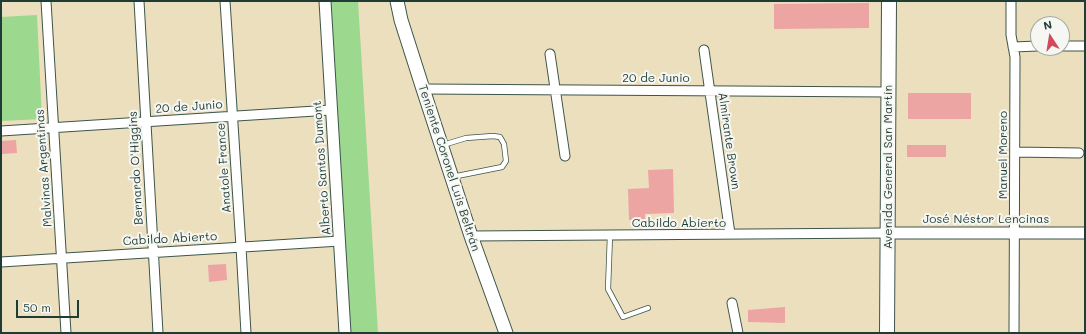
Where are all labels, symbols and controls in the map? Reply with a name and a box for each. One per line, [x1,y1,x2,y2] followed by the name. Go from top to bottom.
[1030,16,1070,56] north arrow
[1042,17,1053,33] text: N
[622,71,690,85] street label: 20 de Junio
[415,83,483,253] street label: Teniente Coronel Luis Beltrán
[881,85,895,249] street label: Avenida General San Martín
[715,92,743,190] street label: Almirante Brown
[155,97,223,117] street label: 20 de Junio
[310,100,334,236] street label: Alberto Santos Dumont
[33,109,55,227] street label: Malvinas Argentinas
[126,111,146,225] street label: Bernardo O'Higgins
[996,111,1010,199] street label: Manuel Moreno
[214,122,234,214] street label: Anatole France
[923,212,1049,226] street label: José Néstor Lencinas
[632,216,726,230] street label: Cabildo Abierto
[122,229,218,249] street label: Cabildo Abierto
[18,292,81,318] scale bar
[23,299,51,315] text: 50 m

